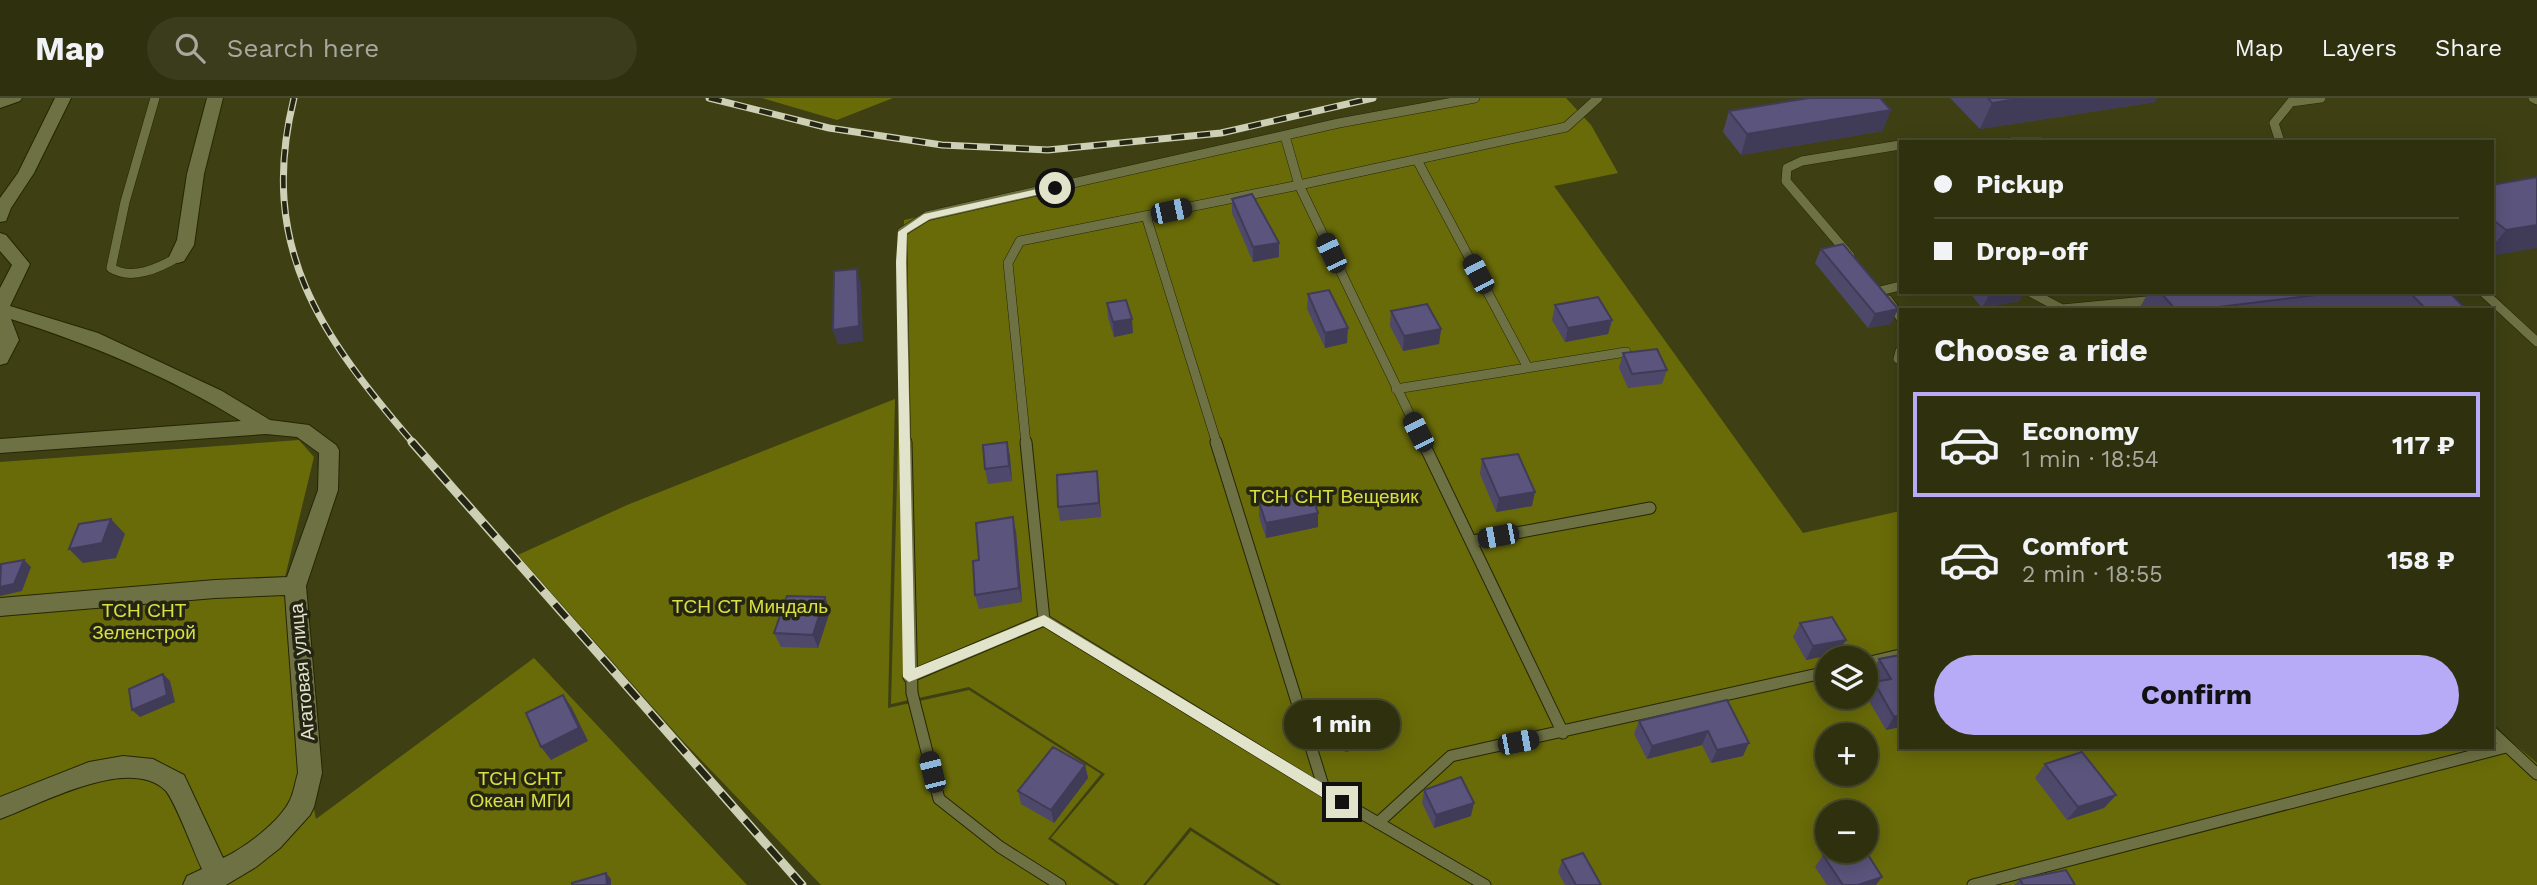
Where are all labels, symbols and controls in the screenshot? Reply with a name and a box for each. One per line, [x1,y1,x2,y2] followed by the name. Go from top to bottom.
[147,17,637,80] search box
[35,29,105,68] text: Map
[171,29,209,67] icon: search
[227,33,379,63] text: Search here
[2235,34,2283,62] text: Map
[2321,34,2397,62] text: Layers
[2435,34,2502,62] text: Share
[1976,169,2064,199] text: Pickup
[1039,172,1071,204] route start
[1149,196,1194,226] car
[1313,230,1350,276] car
[1976,236,2088,266] text: Drop-off
[1459,251,1498,297] car
[1934,331,2148,369] text: Choose a ride
[1400,409,1437,455] car
[1938,413,2001,476] icon: car
[2022,416,2139,446] text: Economy
[2392,430,2455,460] text: 117 ₽
[2022,446,2159,473] text: 1 min · 18:54
[1249,485,1419,508] park label: ТСН СНТ Вещевик
[1476,522,1521,550] car
[1938,528,2001,591] icon: car
[2022,531,2128,561] text: Comfort
[2387,545,2455,575] text: 158 ₽
[2022,561,2163,588] text: 2 min · 18:55
[672,595,828,618] park label: ТСН СТ Миндаль
[92,599,196,644] park label: ТСН СНТ Зеленстрой
[284,602,319,742] street label: Агатовая улица
[1815,646,1878,863] map controls
[1815,646,1878,709] button: layers
[1934,655,2459,735] button: Confirm
[1284,700,1400,750] callout: 1 min
[1312,711,1372,738] text: 1 min
[1815,723,1878,786] button: +
[1496,728,1541,756] car
[917,749,948,795] car
[469,767,571,812] park label: ТСН СНТ Океан МГИ
[1326,786,1358,818] route end
[1815,800,1878,863] button: −

